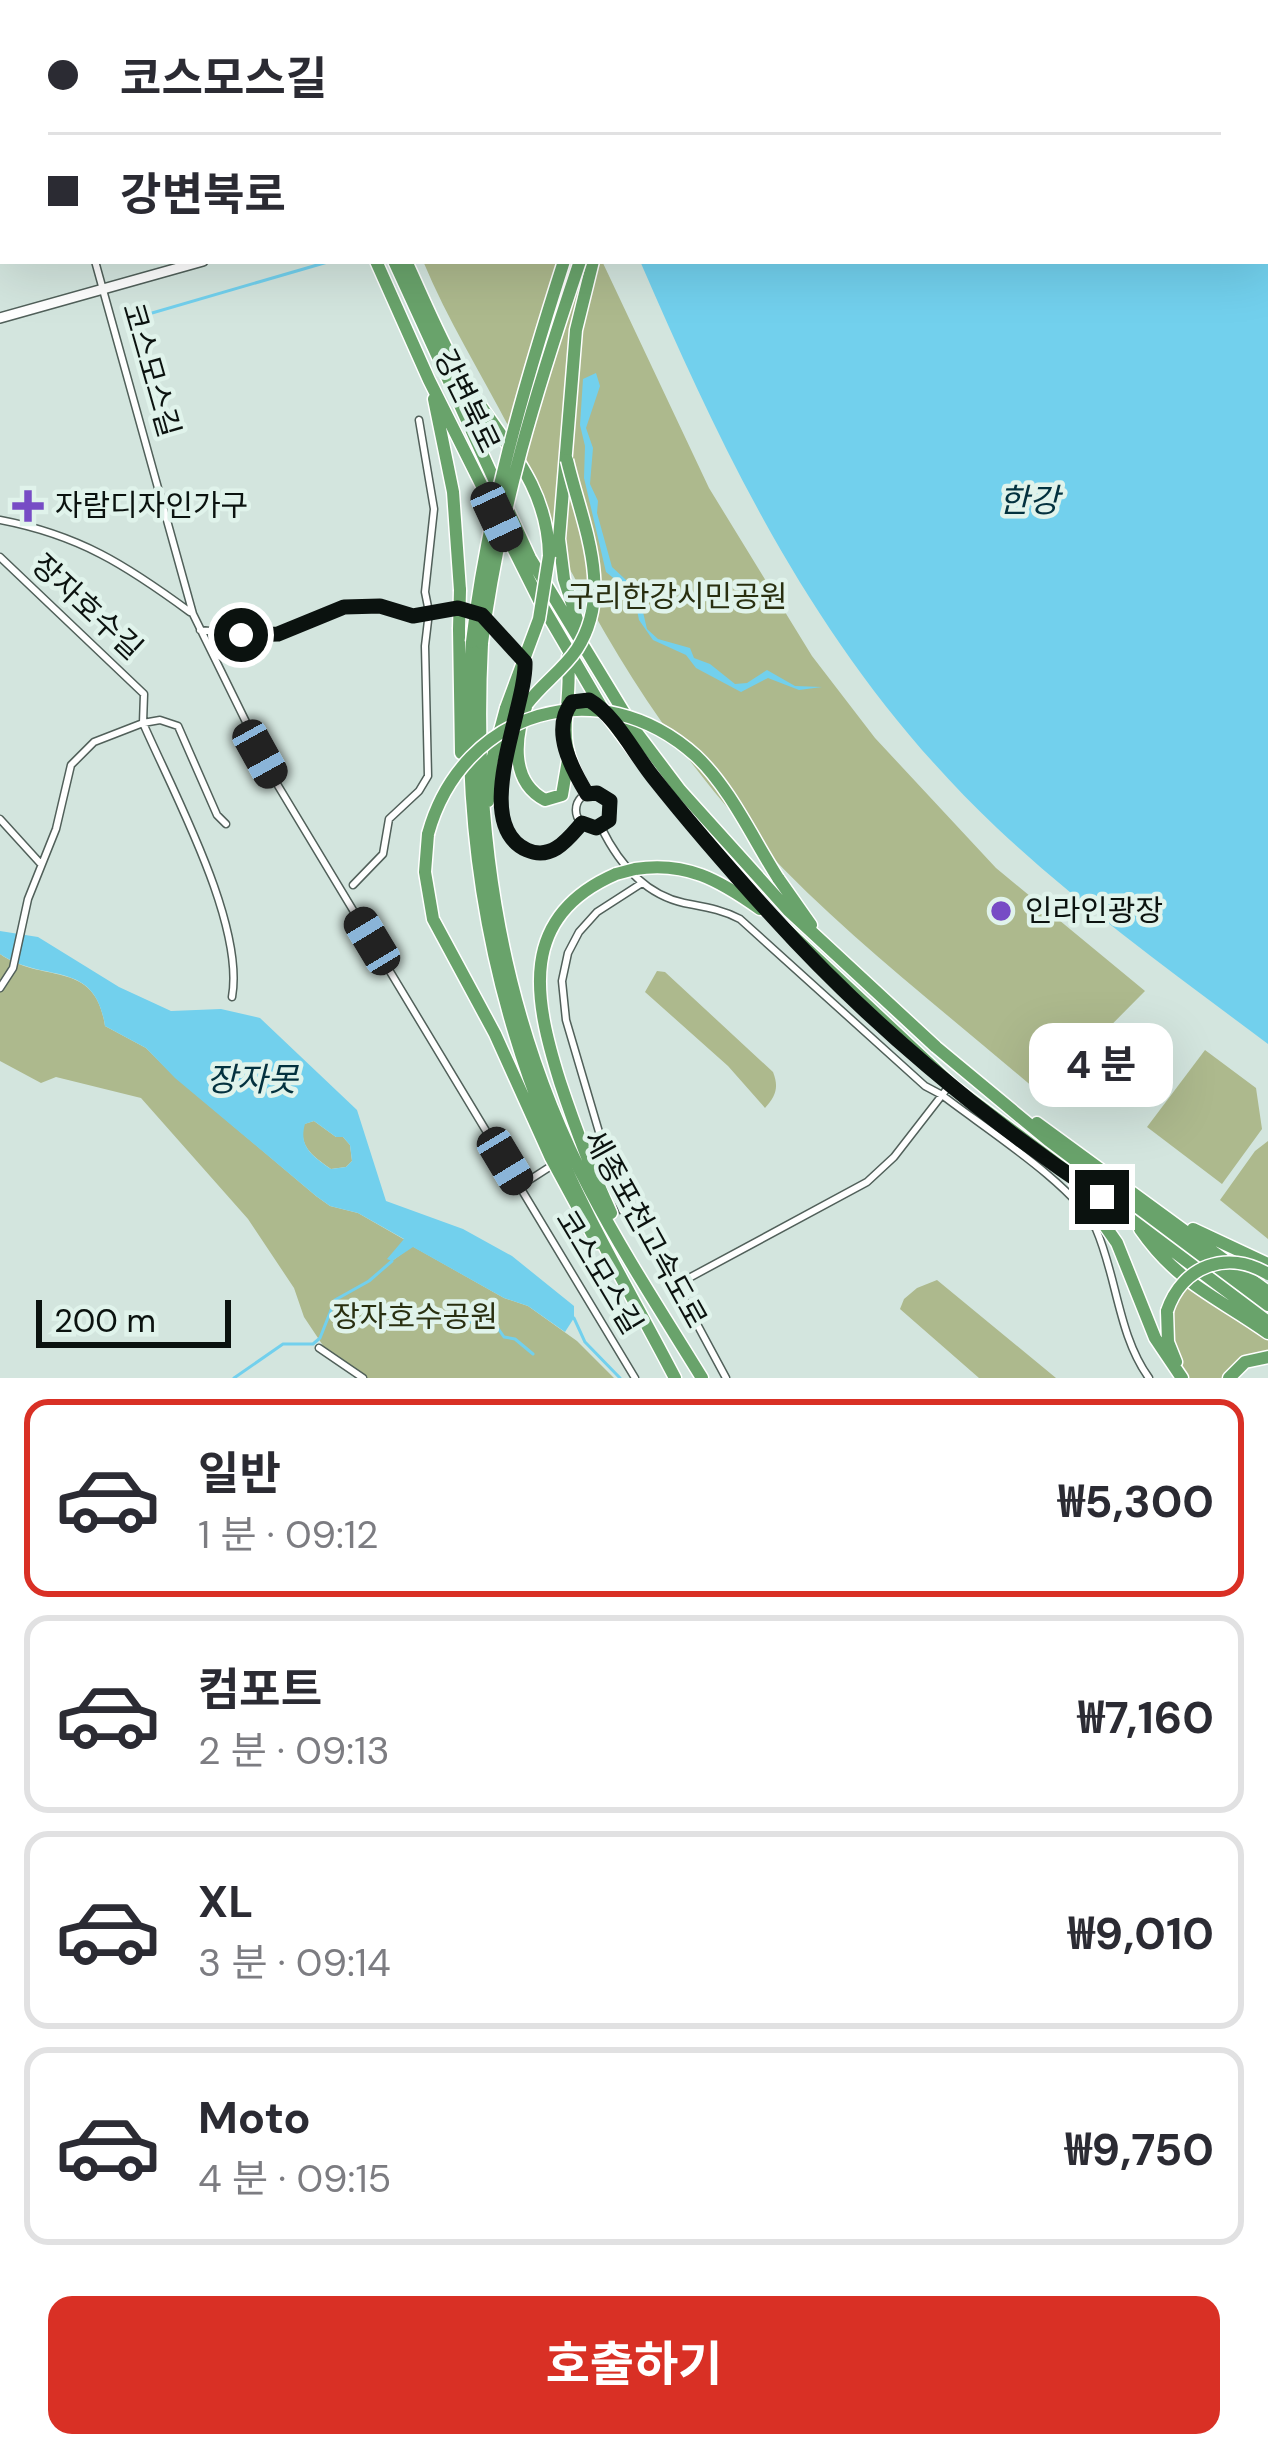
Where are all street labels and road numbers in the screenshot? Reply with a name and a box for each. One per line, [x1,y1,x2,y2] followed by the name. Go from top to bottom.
[114,298,189,442] street label: 코스모스길
[426,343,509,459] street label: 강변북로
[24,545,151,668] street label: 장자호수길
[575,1123,716,1335] street label: 세종포천고속도로
[547,1203,652,1341] street label: 코스모스길

